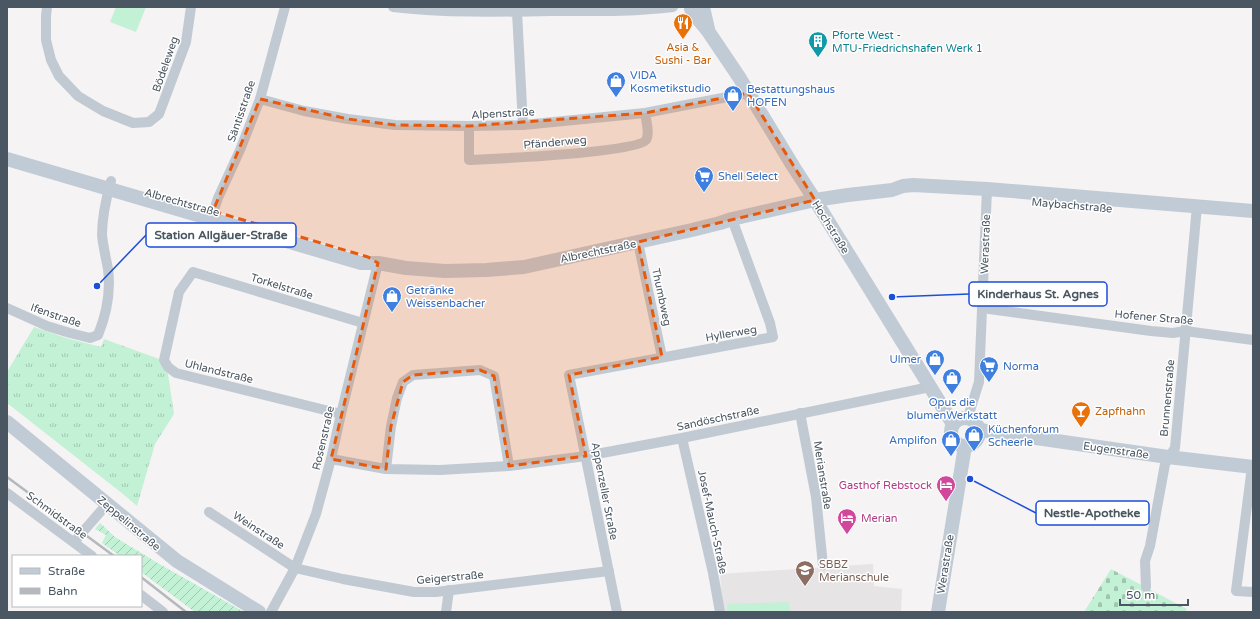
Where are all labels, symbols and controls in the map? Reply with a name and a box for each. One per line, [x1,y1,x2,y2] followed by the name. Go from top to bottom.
[672,12,694,40] restaurant icon: Asia & Sushi - Bar
[832,29,983,55] place label: Pforte West - MTU-Friedrichshafen Werk 1
[807,30,829,58] building icon: Pforte West - MTU-Friedrichshafen Werk 1
[150,35,181,94] street label: Bödeleweg
[655,41,712,67] place label: Asia & Sushi - Bar
[630,69,711,95] place label: VIDA Kosmetikstudio
[605,70,627,98] shop icon: VIDA Kosmetikstudio
[225,79,258,144] street label: Säntisstraße
[747,83,835,109] place label: Bestattungshaus HOFEN
[722,84,744,112] shop icon: Bestattungshaus HOFEN
[471,105,535,122] street label: Alpenstraße
[523,133,587,152] street label: Pfänderweg
[693,165,715,193] supermarket icon: Shell Select
[718,170,778,183] place label: Shell Select
[143,186,221,219] street label: Albrechtstraße
[1031,195,1113,216] street label: Maybachstraße
[809,198,852,256] street label: Hochstraße
[978,214,993,274] street label: Werastraße
[146,223,296,247] callout: Station Allgäuer-Straße
[154,228,288,243] text: Station Allgäuer-Straße
[559,237,637,266] street label: Albrechtstraße
[649,267,674,327] street label: Thumbweg
[249,271,315,302] street label: Torkelstraße
[969,282,1107,306] callout: Kinderhaus St. Agnes
[406,284,486,310] place label: Getränke Weissenbacher
[381,285,403,313] shop icon: Getränke Weissenbacher
[977,287,1099,302] text: Kinderhaus St. Agnes
[29,301,83,330] street label: Ifenstraße
[1114,308,1194,327] street label: Hofener Straße
[704,323,758,344] street label: Hyllerweg
[924,348,946,376] shop icon: Ulmer
[890,353,922,366] place label: Ulmer
[978,355,1000,383] supermarket icon: Norma
[183,357,255,386] street label: Uhlandstraße
[1158,359,1177,437] street label: Brunnenstraße
[1003,360,1039,373] place label: Norma
[941,367,963,395] shop icon: Opus die blumenWerkstatt
[907,396,997,422] place label: Opus die blumenWerkstatt
[1070,400,1092,428] bar icon: Zapfhahn
[676,403,760,434] street label: Sandöschstraße
[310,405,337,471] street label: Rosenstraße
[1095,405,1146,418] place label: Zapfhahn
[988,423,1059,449] place label: Küchenforum Scheerle
[963,424,985,452] shop icon: Küchenforum Scheerle
[940,429,962,457] shop icon: Amplifon
[889,434,937,447] place label: Amplifon
[1082,439,1150,462] street label: Eugenstraße
[811,440,834,510] street label: Merianstraße
[589,441,620,541] street label: Appenzeller Straße
[695,469,730,575] street label: Josef-Mauch-Straße
[935,474,957,502] hotel icon: Gasthof Rebstock
[839,479,932,492] place label: Gasthof Rebstock
[24,489,90,542] street label: Schmidstraße
[95,493,163,554] street label: Zeppelinstraße
[1036,501,1149,525] callout: Nestle-Apotheke
[1044,506,1141,521] text: Nestle-Apotheke
[836,507,858,535] hotel icon: Merian
[230,509,287,552] street label: Weinstraße
[861,512,898,525] place label: Merian
[934,533,957,595] street label: Werastraße
[12,555,142,607] legend
[819,558,889,584] place label: SBBZ Merianschule
[794,559,816,587] school or university icon: SBBZ Merianschule
[48,564,85,578] text: Straße
[416,568,484,587] street label: Geigerstraße
[1120,581,1188,607] scale bar
[48,584,78,598] text: Bahn
[1126,588,1155,602] text: 50 m

